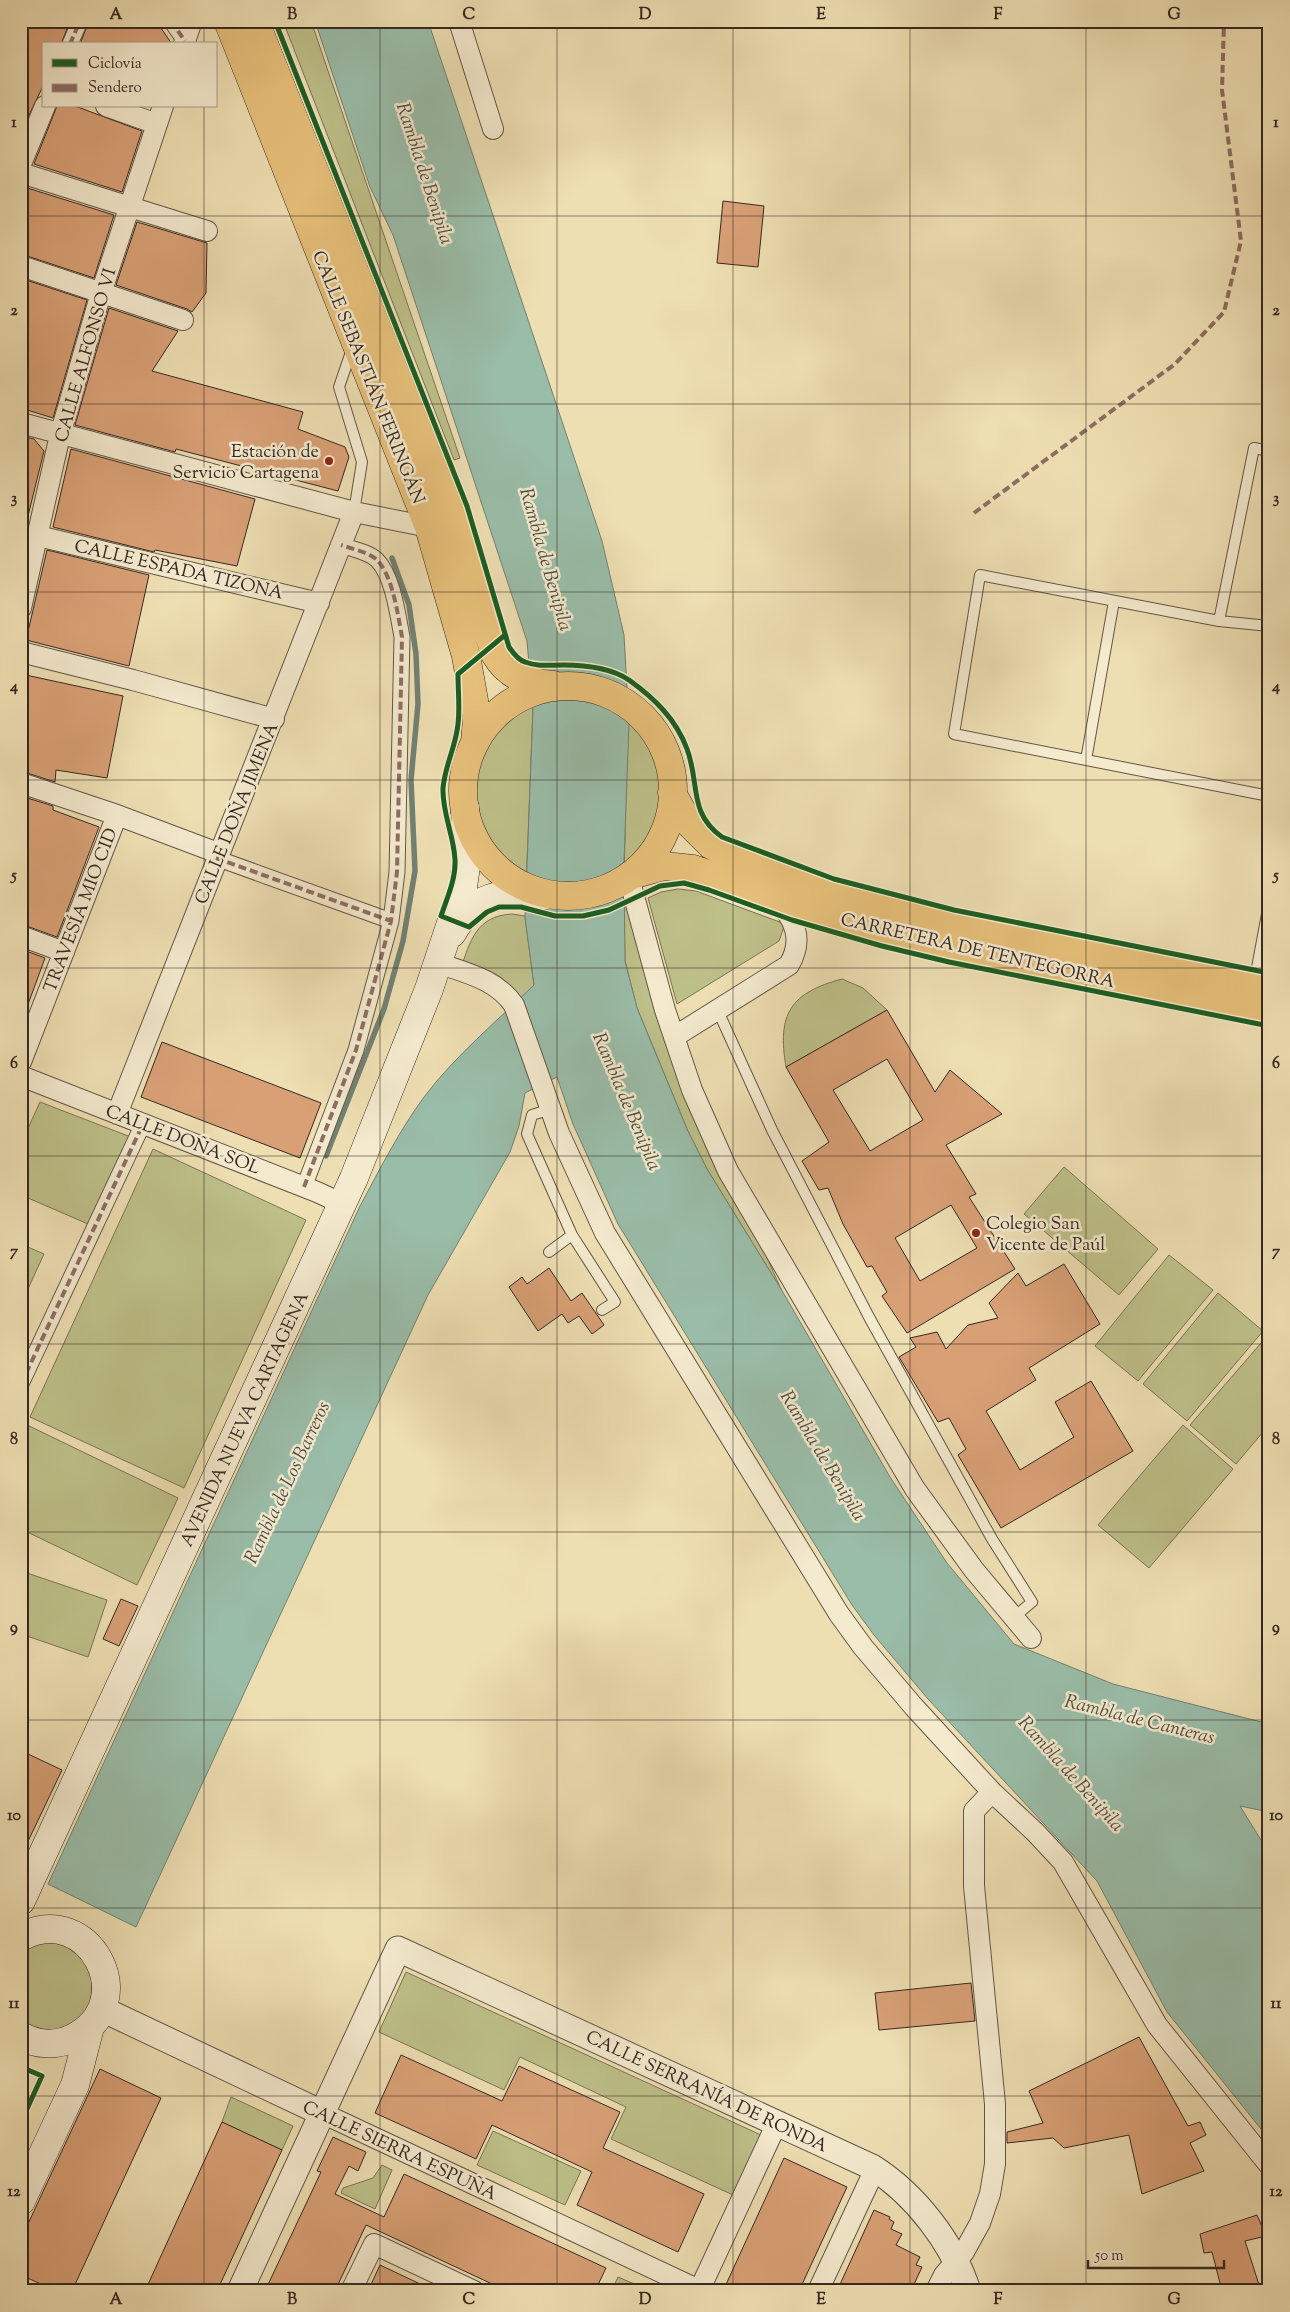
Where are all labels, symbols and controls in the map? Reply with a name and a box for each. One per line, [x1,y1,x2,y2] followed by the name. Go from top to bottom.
[110,4,123,27] text: A
[287,4,297,27] text: B
[463,4,476,27] text: C
[639,4,652,27] text: D
[816,4,826,27] text: E
[994,4,1003,27] text: F
[1167,4,1181,27] text: G
[42,42,218,108] legend
[88,54,142,75] text: Ciclovía
[88,78,142,99] text: Sendero
[388,99,459,248] water label: Rambla de Benipila
[11,112,17,135] text: 1
[1273,112,1279,135] text: 1
[304,247,430,508] street label: CALLE SEBASTIÁN FERINGÁN
[50,265,124,446] street label: CALLE ALFONSO VI
[10,300,18,323] text: 2
[1272,300,1280,323] text: 2
[173,440,319,487] place label: Estación de Servicio Cartagena
[323,455,335,467] marker: Estación de Servicio Cartagena
[511,485,578,634] water label: Rambla de Benipila
[11,488,18,511] text: 3
[1273,488,1280,511] text: 3
[71,534,286,608] street label: CALLE ESPADA TIZONA
[9,676,18,699] text: 4
[1271,676,1280,699] text: 4
[189,719,286,909] street label: CALLE DOÑA JIMENA
[38,825,125,997] street label: TRAVESÍA MIO CID
[9,865,17,888] text: 5
[1271,865,1279,888] text: 5
[838,908,1118,996] street label: CARRETERA DE TENTEGORRA
[584,1029,667,1175] water label: Rambla de Benipila
[10,1053,18,1076] text: 6
[1272,1053,1280,1076] text: 6
[101,1099,263,1182] street label: CALLE DOÑA SOL
[986,1212,1105,1259] place label: Colegio San Vicente de Paúl
[970,1227,982,1239] marker: Colegio San Vicente de Paúl
[10,1241,19,1264] text: 7
[1272,1241,1281,1264] text: 7
[175,1288,317,1552] street label: AVENIDA NUEVA CARTAGENA
[772,1386,872,1527] water label: Rambla de Benipila
[239,1397,338,1569] water label: Rambla de Los Barreros
[10,1429,18,1452] text: 8
[1272,1429,1280,1452] text: 8
[10,1617,18,1640] text: 9
[1272,1617,1280,1640] text: 9
[1062,1689,1217,1752] water label: Rambla de Canteras
[1011,1711,1130,1839] water label: Rambla de Benipila
[7,1805,21,1828] text: 10
[1269,1805,1283,1828] text: 10
[9,1993,20,2016] text: 11
[1271,1993,1282,2016] text: 11
[581,2025,832,2161] street label: CALLE SERRANÍA DE RONDA
[298,2095,501,2208] street label: CALLE SIERRA ESPUÑA
[8,2181,21,2204] text: 12
[1270,2181,1283,2204] text: 12
[1088,2237,1224,2269] scale bar
[1094,2246,1124,2267] text: 50 m
[110,2289,123,2312] text: A
[287,2289,297,2312] text: B
[463,2289,476,2312] text: C
[639,2289,652,2312] text: D
[816,2289,826,2312] text: E
[994,2289,1003,2312] text: F
[1167,2289,1181,2312] text: G

